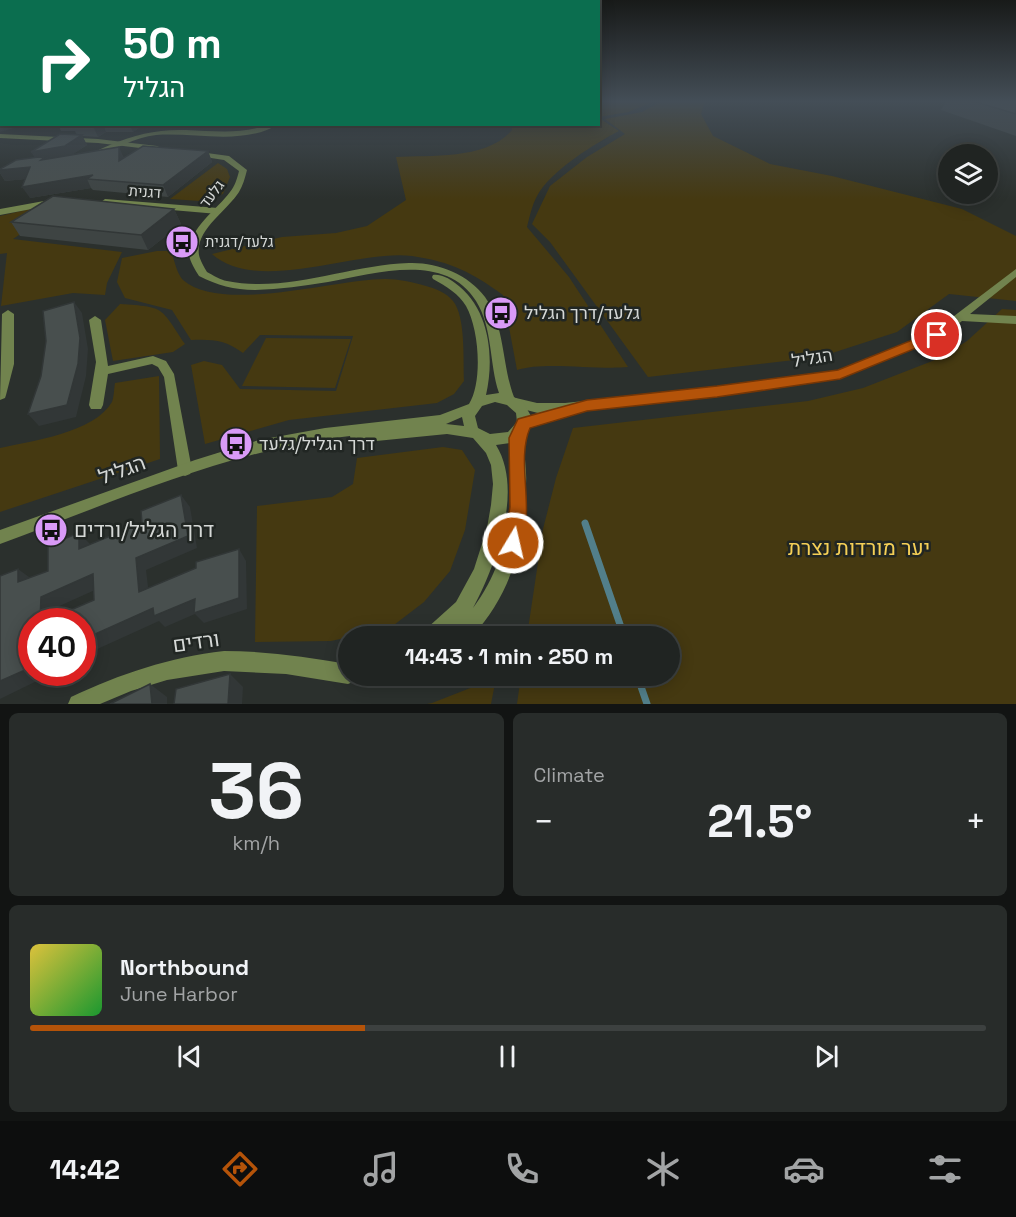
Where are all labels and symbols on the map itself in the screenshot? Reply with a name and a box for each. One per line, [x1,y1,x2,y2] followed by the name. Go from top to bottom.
[195,176,228,211] street label: גלעד
[128,181,162,202] street label: דגנית
[164,224,200,260] bus stop icon: גלעד/דגנית
[205,232,274,251] place label: גלעד/דגנית
[483,295,519,331] bus stop icon: גלעד/דרך הגליל
[524,301,640,324] place label: גלעד/דרך הגליל
[911,309,962,360] pin
[790,343,834,372] street label: הגליל
[218,426,254,462] bus stop icon: דרך הגליל/גלעד
[259,432,375,455] place label: דרך הגליל/גלעד
[94,449,149,490] street label: הגליל
[481,511,545,575] position arrow
[33,512,69,548] bus stop icon: דרך הגליל/ורדים
[74,516,214,543] place label: דרך הגליל/ורדים
[788,534,930,561] park label: יער מורדות נצרת
[18,608,96,686] speed limit sign: 40
[171,625,221,658] street label: ורדים

